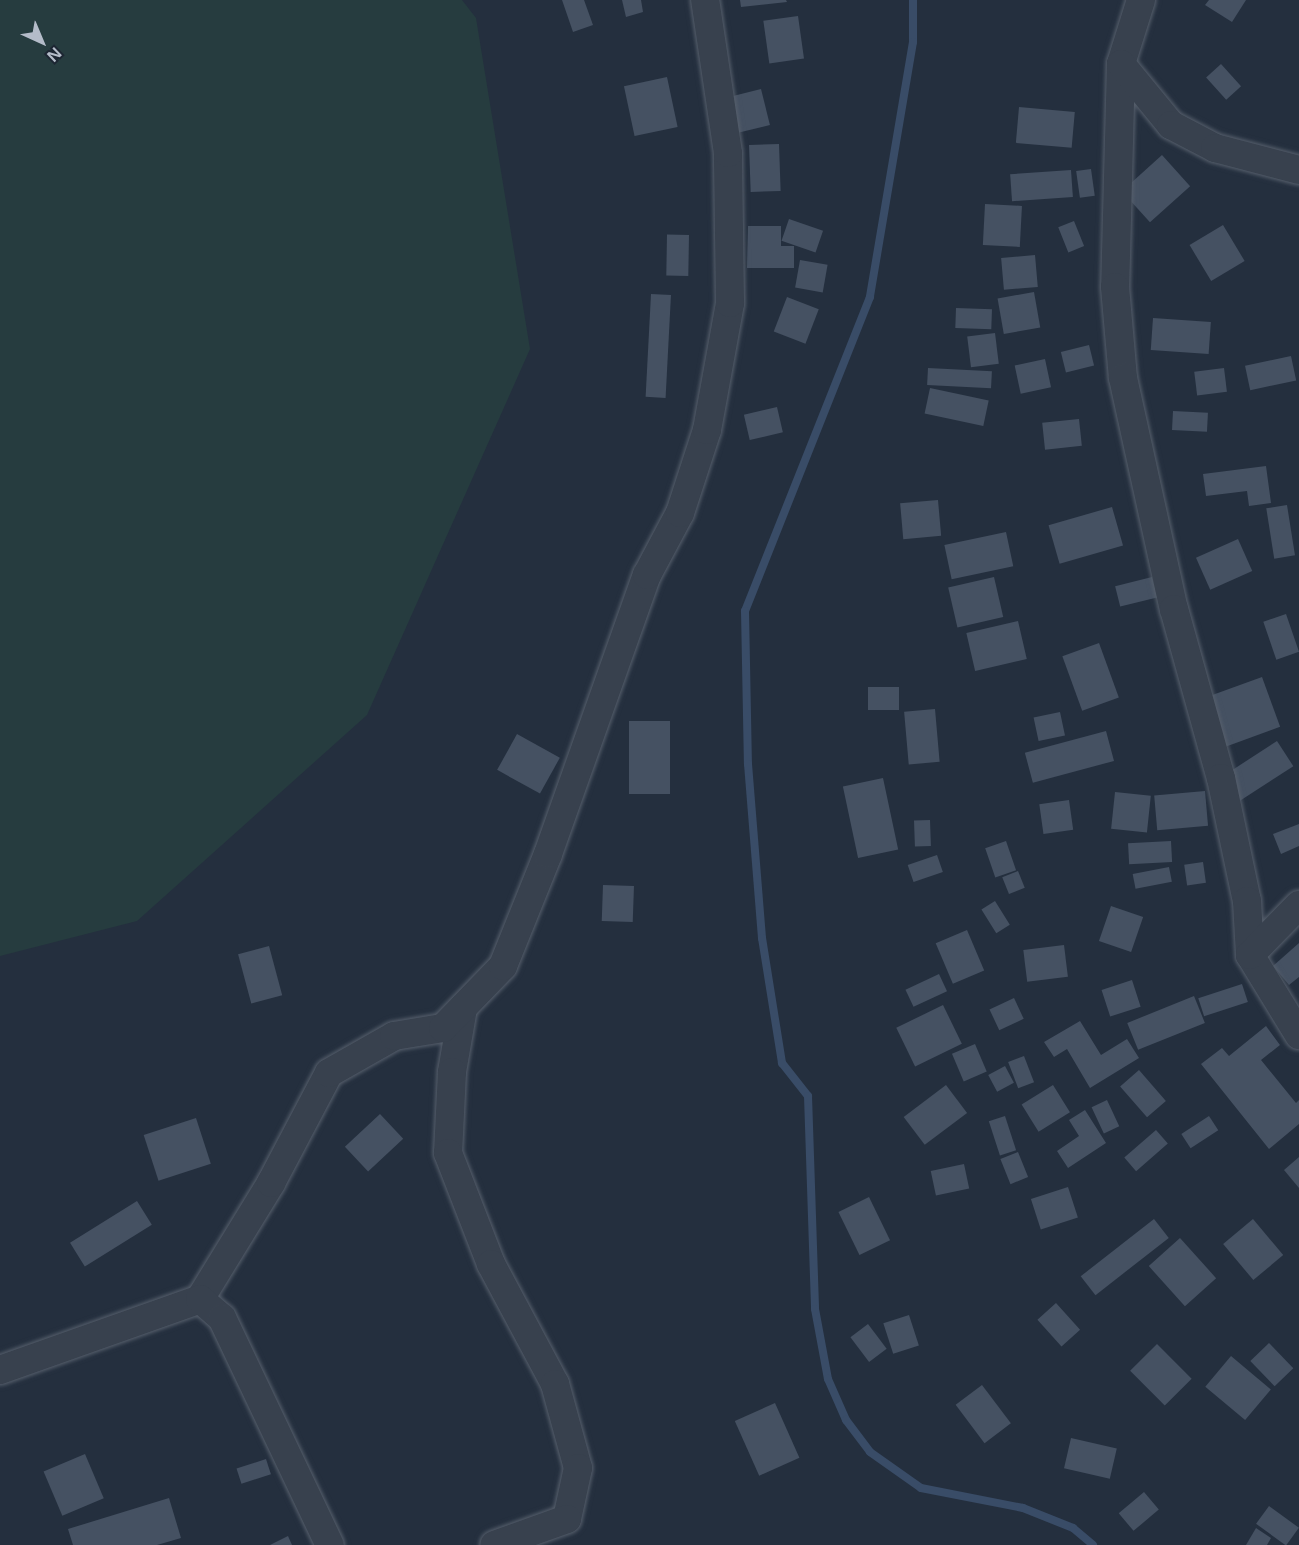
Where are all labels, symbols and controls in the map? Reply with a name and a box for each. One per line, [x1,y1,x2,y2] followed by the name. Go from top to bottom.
[12,12,72,72] north arrow
[42,43,67,67] text: N

